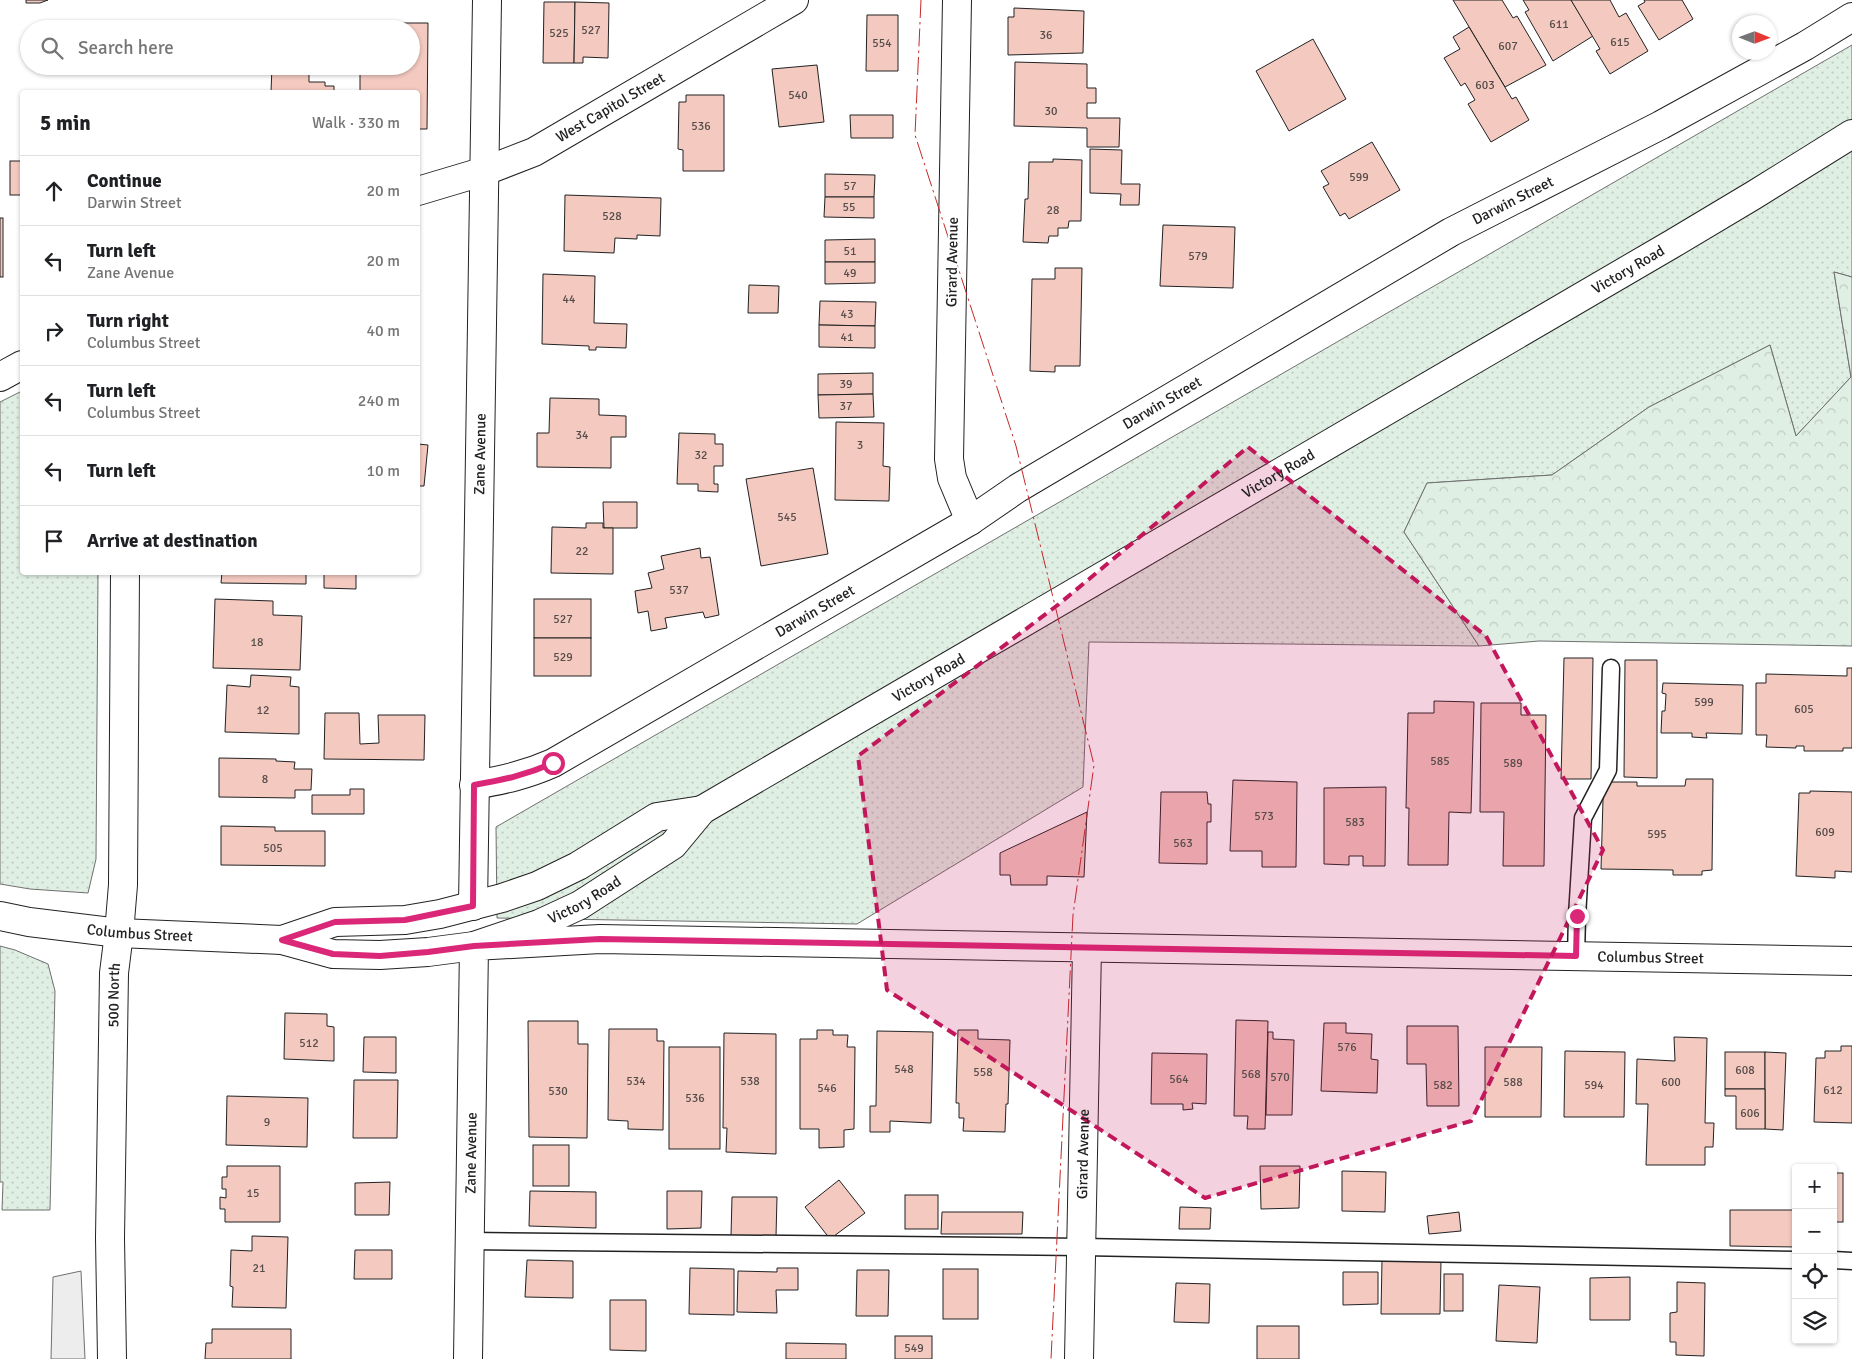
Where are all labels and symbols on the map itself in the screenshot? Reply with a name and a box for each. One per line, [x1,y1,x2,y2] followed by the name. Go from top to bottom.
[1732,15,1777,60] north arrow
[1549,17,1569,32] house number: 611
[581,23,601,38] house number: 527
[549,26,569,41] house number: 525
[1040,28,1052,43] house number: 36
[1610,35,1630,50] house number: 615
[872,36,892,51] house number: 554
[1498,39,1518,54] house number: 607
[553,68,668,146] street label: West Capitol Street
[1475,78,1495,93] house number: 603
[788,88,808,103] house number: 540
[1045,104,1057,119] house number: 30
[691,119,711,134] house number: 536
[1349,170,1369,185] house number: 599
[1469,172,1556,229] street label: Darwin Street
[844,179,856,194] house number: 57
[843,200,855,215] house number: 55
[1047,203,1059,218] house number: 28
[602,209,622,224] house number: 528
[942,217,962,307] street label: Girard Avenue
[1589,241,1668,298] street label: Victory Road
[844,244,856,259] house number: 51
[1188,249,1208,264] house number: 579
[844,266,856,281] house number: 49
[563,292,576,307] house number: 44
[841,307,853,322] house number: 43
[841,330,853,345] house number: 41
[1119,372,1205,433] street label: Darwin Street
[840,377,852,392] house number: 39
[840,399,852,414] house number: 37
[470,413,490,495] street label: Zane Avenue
[576,428,589,443] house number: 34
[857,438,863,453] house number: 3
[1239,445,1318,502] street label: Victory Road
[695,448,707,463] house number: 32
[777,510,797,525] house number: 545
[576,544,588,559] house number: 22
[772,581,858,641] street label: Darwin Street
[669,583,689,598] house number: 537
[553,612,573,627] house number: 527
[251,635,263,650] house number: 18
[553,650,573,665] house number: 529
[889,650,968,706] street label: Victory Road
[1694,695,1714,710] house number: 599
[1794,702,1814,717] house number: 605
[257,703,269,718] house number: 12
[542,752,565,775] route start
[1430,754,1450,769] house number: 585
[1503,756,1523,771] house number: 589
[262,772,268,787] house number: 8
[1254,809,1274,824] house number: 573
[1345,815,1365,830] house number: 583
[1815,825,1835,840] house number: 609
[1647,827,1667,842] house number: 595
[1173,836,1193,851] house number: 563
[263,841,283,856] house number: 505
[545,872,624,928] street label: Victory Road
[1566,905,1589,928] route end
[86,920,193,945] street label: Columbus Street
[1597,948,1704,967] street label: Columbus Street
[104,962,124,1028] street label: 500 North
[299,1036,319,1051] house number: 512
[1337,1040,1357,1055] house number: 576
[894,1062,914,1077] house number: 548
[1735,1063,1755,1078] house number: 608
[973,1065,993,1080] house number: 558
[1241,1067,1261,1082] house number: 568
[1270,1070,1290,1085] house number: 570
[1169,1072,1189,1087] house number: 564
[626,1074,646,1089] house number: 534
[740,1074,760,1089] house number: 538
[1503,1075,1523,1090] house number: 588
[1661,1075,1681,1090] house number: 600
[1433,1078,1453,1093] house number: 582
[1584,1078,1604,1093] house number: 594
[817,1081,837,1096] house number: 546
[1823,1083,1843,1098] house number: 612
[548,1084,568,1099] house number: 530
[685,1091,705,1106] house number: 536
[1740,1106,1760,1121] house number: 606
[1073,1109,1093,1199] street label: Girard Avenue
[461,1112,481,1194] street label: Zane Avenue
[264,1115,270,1130] house number: 9
[247,1186,259,1201] house number: 15
[253,1261,265,1276] house number: 21
[904,1341,924,1356] house number: 549

